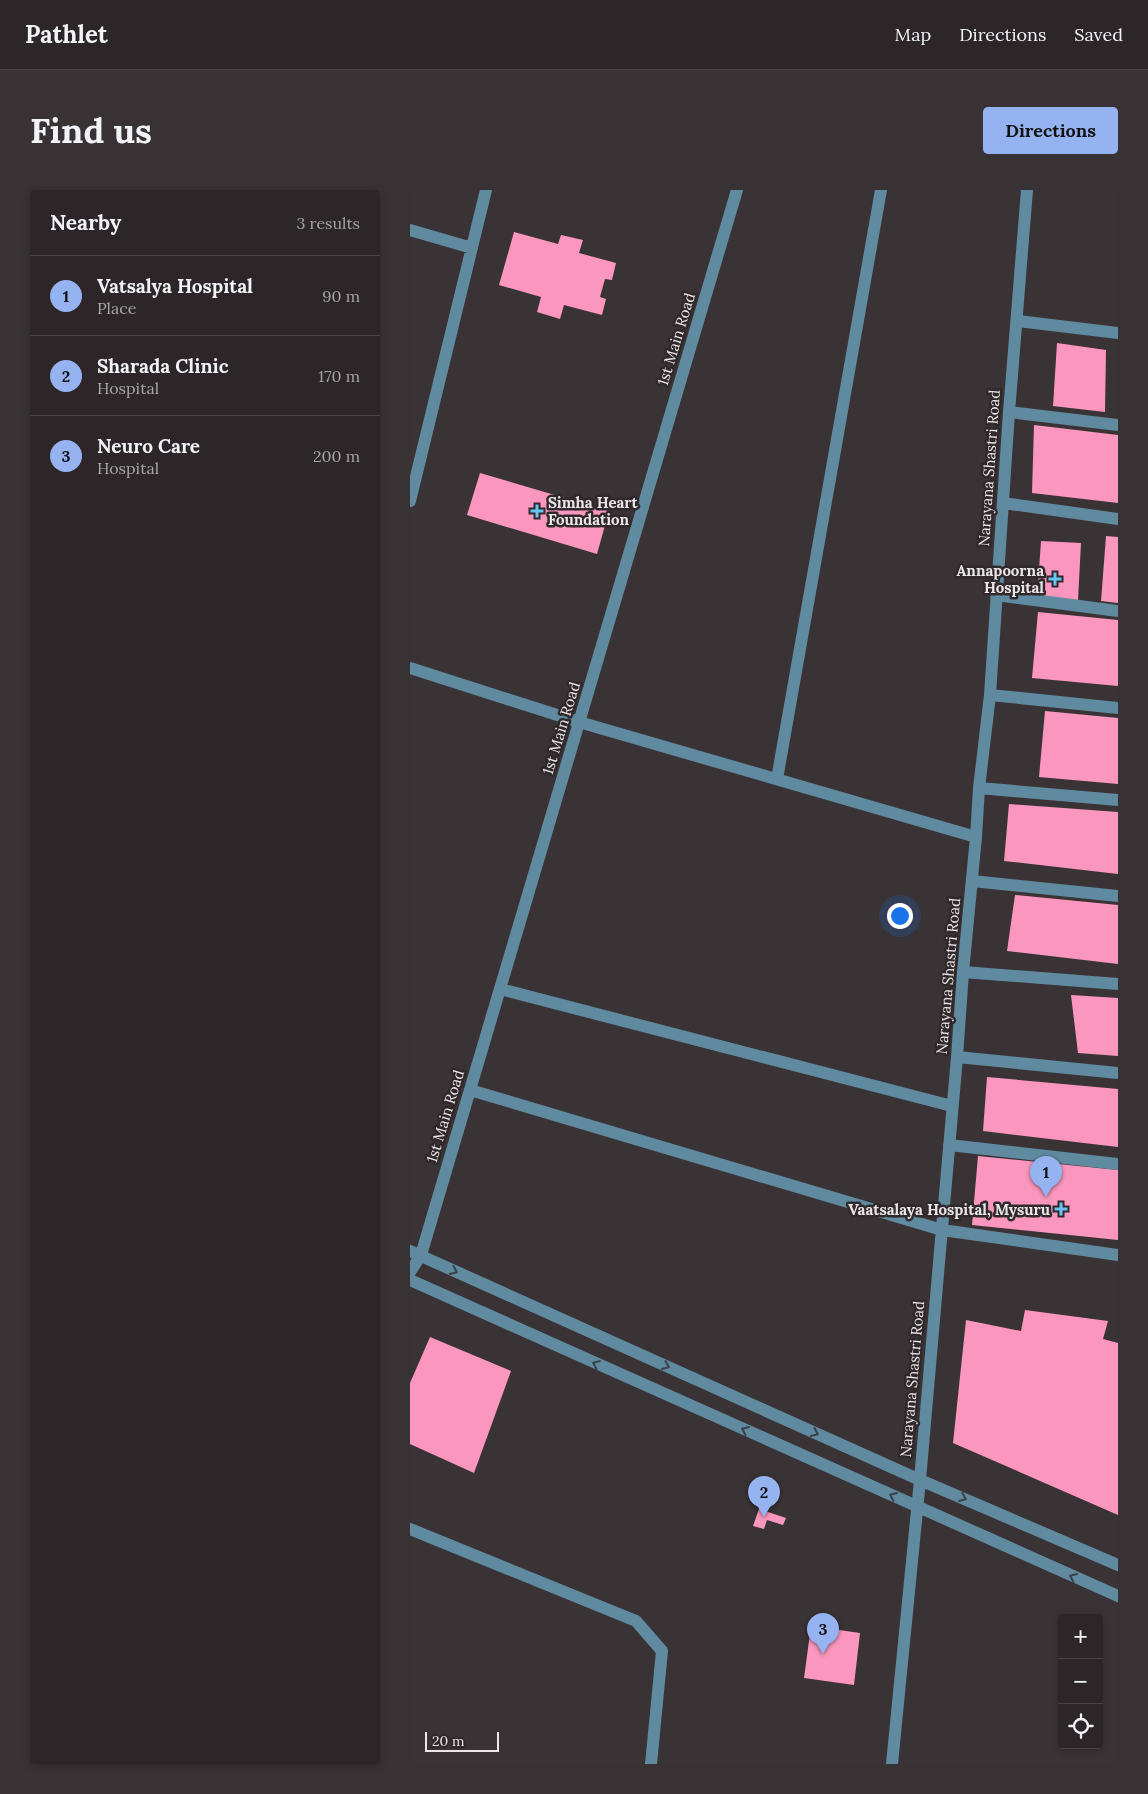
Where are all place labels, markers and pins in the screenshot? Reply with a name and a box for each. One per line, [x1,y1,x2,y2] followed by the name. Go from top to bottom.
[548,493,639,529] place label: Simha Heart Foundation
[530,504,544,518] marker: Simha Heart Foundation
[956,561,1044,597] place label: Annapoorna Hospital
[1048,572,1062,586] marker: Annapoorna Hospital
[1030,1156,1062,1197] pin: 1
[848,1200,1050,1219] place label: Vaatsalaya Hospital, Mysuru
[1054,1202,1068,1216] marker: Vaatsalaya Hospital, Mysuru
[748,1476,780,1517] pin: 2
[807,1613,839,1654] pin: 3

